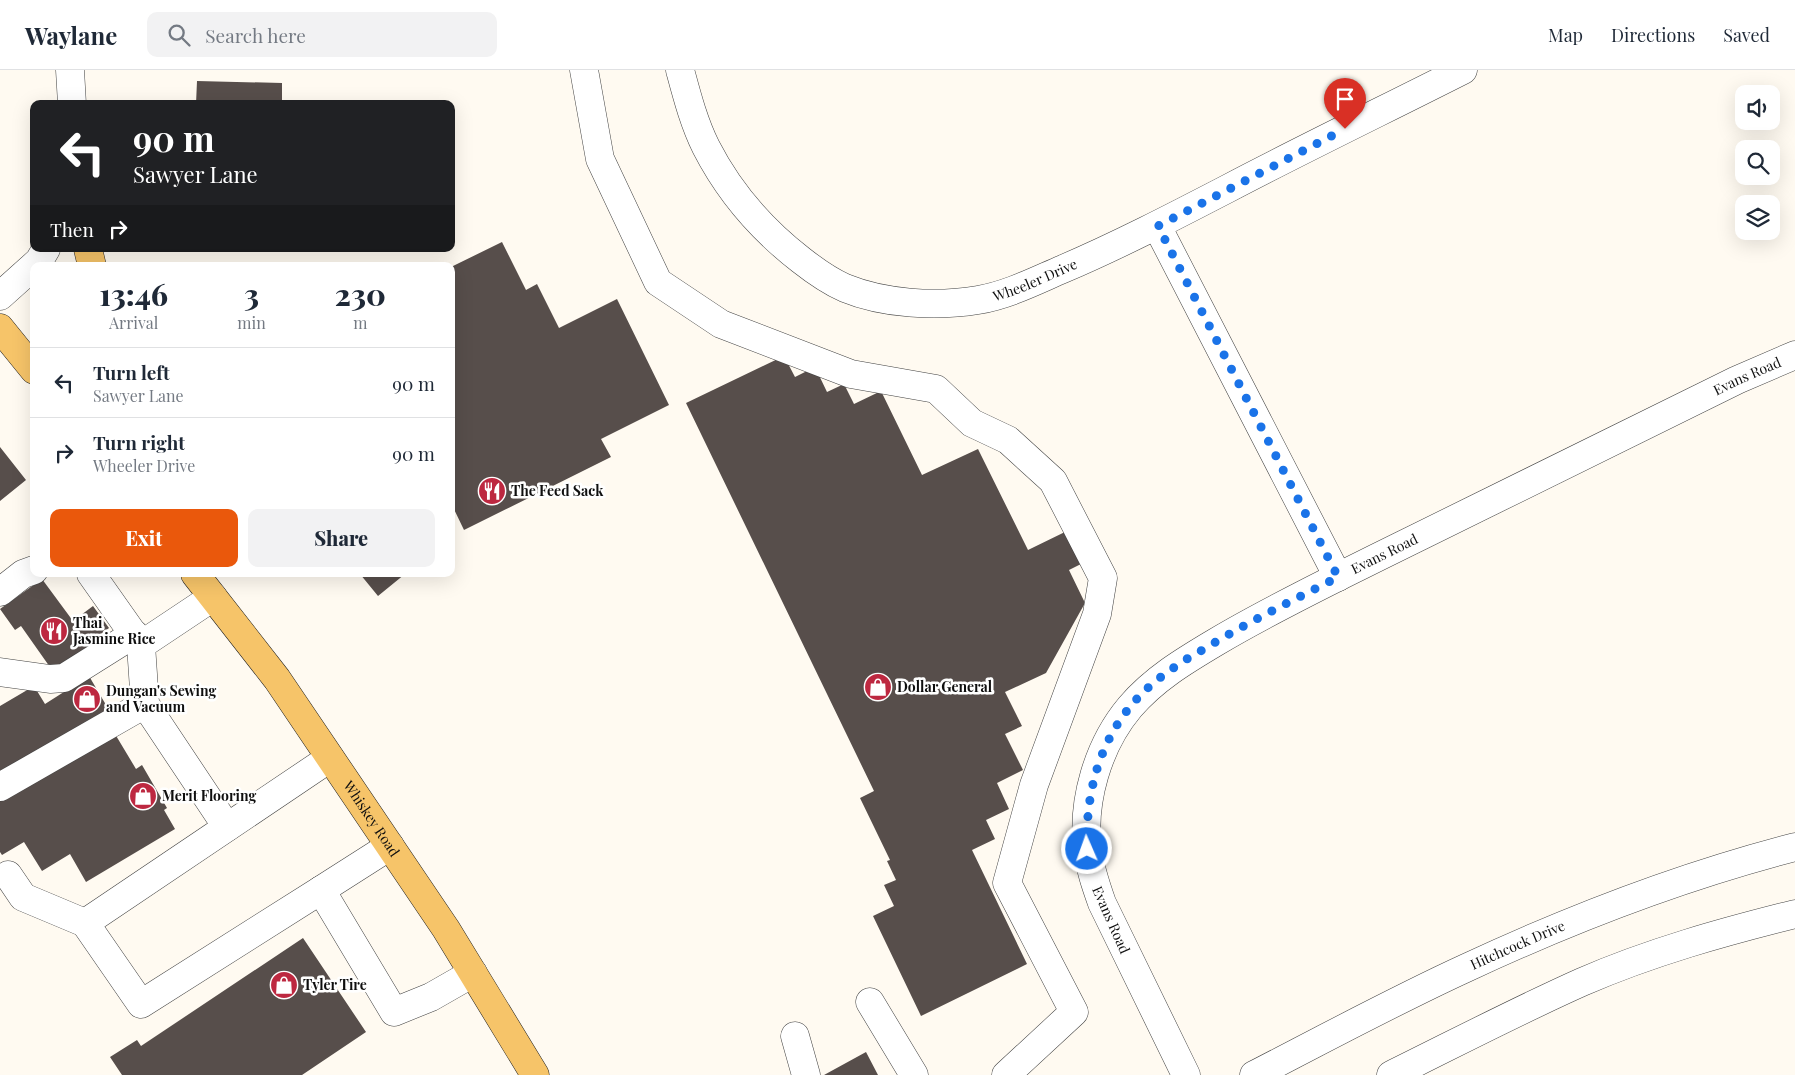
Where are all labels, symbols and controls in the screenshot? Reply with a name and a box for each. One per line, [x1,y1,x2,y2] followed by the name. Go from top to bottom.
[147,12,497,57] search box
[25,19,117,51] text: Waylane
[165,21,193,49] icon: search
[205,22,306,48] text: Search here
[1548,23,1583,47] text: Map
[1611,23,1695,47] text: Directions
[1723,23,1770,47] text: Saved
[1324,78,1366,129] pin
[1331,85,1359,113] icon: arrive
[1735,85,1780,240] map controls
[1735,85,1780,130] button: sound
[133,114,215,161] text: 90 m
[50,120,115,185] icon: left
[1735,140,1780,185] button: search
[133,159,258,189] text: Sawyer Lane
[1735,195,1780,240] button: layers
[104,215,132,243] icon: right
[50,216,94,242] text: Then
[989,254,1080,306] street label: Wheeler Drive
[99,274,168,314] text: 13:46
[244,274,259,314] text: 3
[335,274,386,314] text: 230
[109,312,158,333] text: Arrival
[237,312,266,333] text: min
[353,312,367,333] text: m
[1710,352,1784,399] street label: Evans Road
[93,359,170,385] text: Turn left
[50,369,78,397] icon: left
[392,370,435,396] text: 90 m
[93,385,184,406] text: Sawyer Lane
[93,429,185,455] text: Turn right
[50,439,78,467] icon: right
[392,440,435,466] text: 90 m
[93,455,195,476] text: Wheeler Drive
[477,476,507,506] restaurant icon: The Feed Sack
[511,481,604,500] place label: The Feed Sack
[50,509,238,567] button: Exit
[248,509,435,567] button: Share
[1348,529,1421,578] street label: Evans Road
[72,613,156,648] place label: Thai Jasmine Rice
[39,616,69,646] restaurant icon: Thai Jasmine Rice
[863,672,893,702] shop icon: Dollar General
[897,677,993,696] place label: Dollar General
[106,681,216,716] place label: Dungan's Sewing and Vacuum
[72,684,102,714] shop icon: Dungan's Sewing and Vacuum
[339,776,404,860] street label: Whiskey Road
[128,781,158,811] shop icon: Merit Flooring
[162,786,256,805] place label: Merit Flooring
[1060,822,1112,874] position arrow
[1088,883,1135,957] street label: Evans Road
[1467,916,1568,974] street label: Hitchcock Drive
[269,970,299,1000] shop icon: Tyler Tire
[303,975,367,994] place label: Tyler Tire

